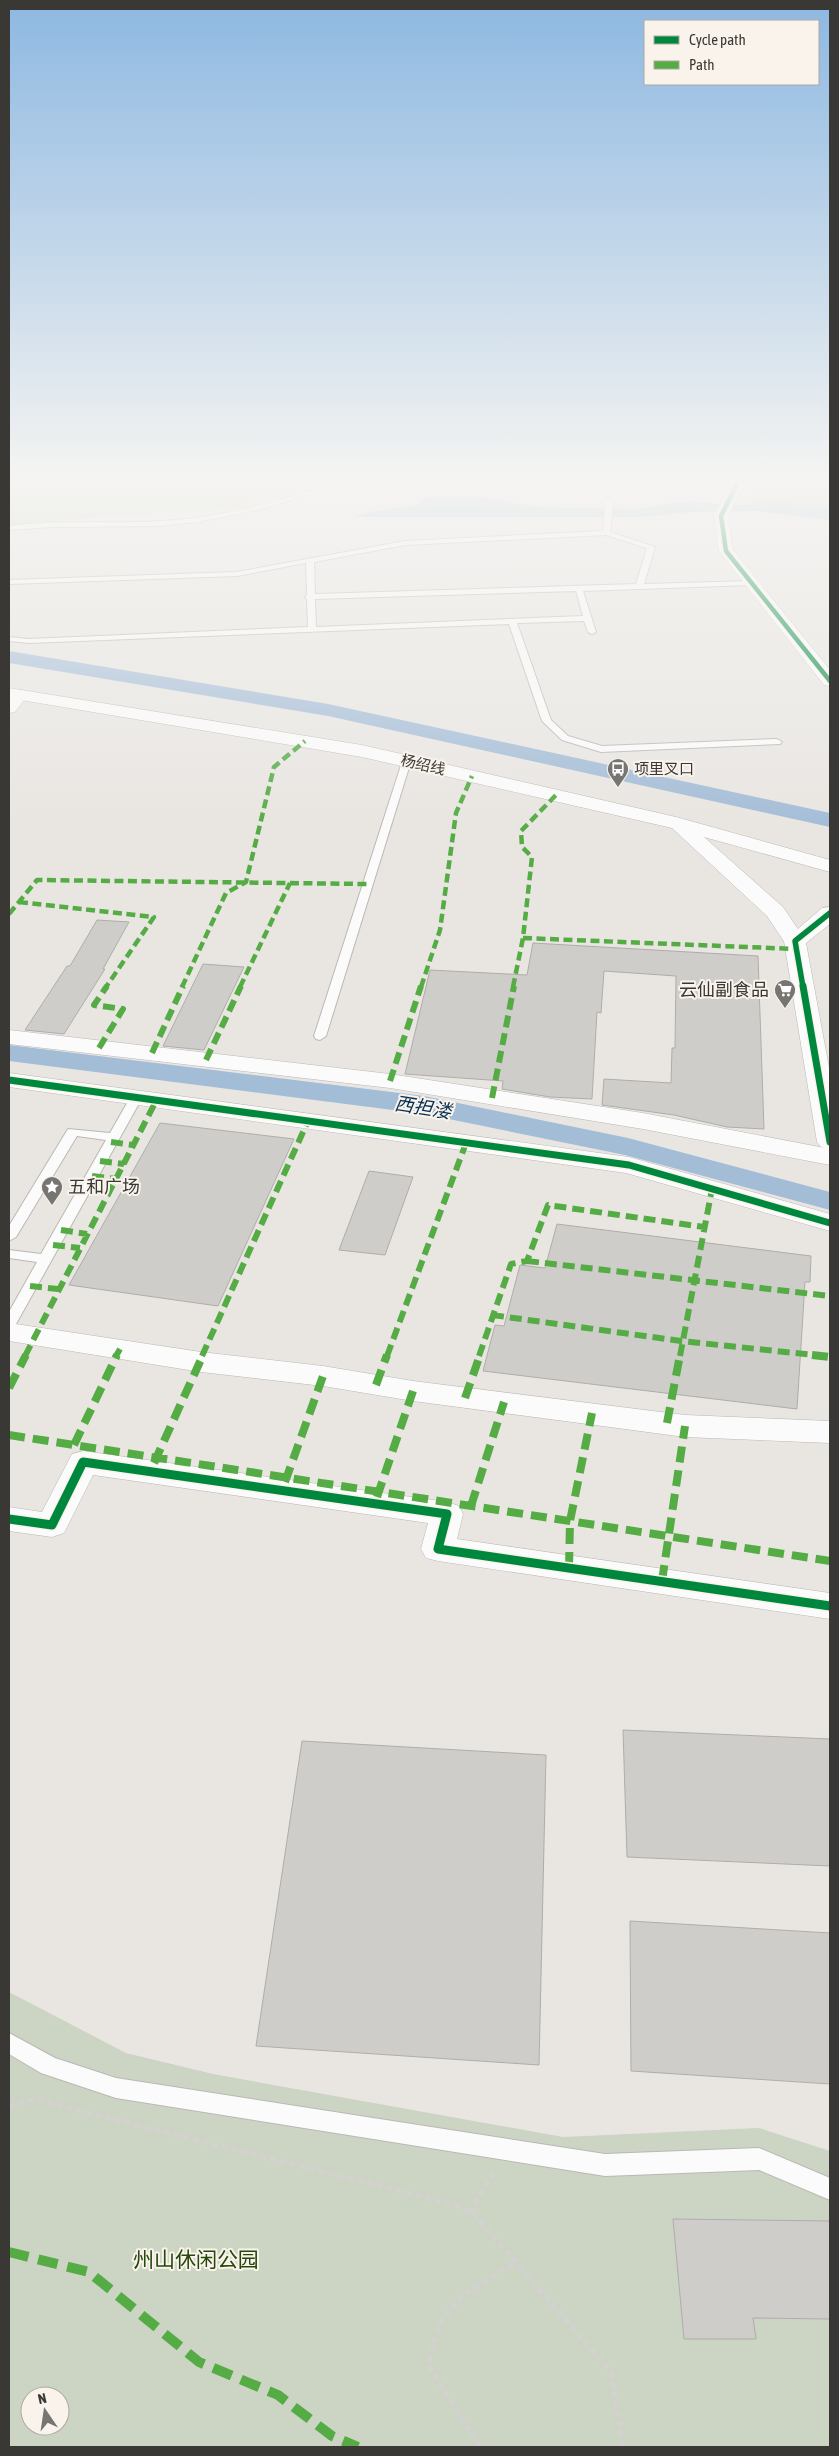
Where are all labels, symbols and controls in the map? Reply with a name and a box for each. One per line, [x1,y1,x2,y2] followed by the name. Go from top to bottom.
[644,20,819,85] legend
[689,31,746,48] text: Cycle path
[689,56,715,73] text: Path
[399,751,447,778] street label: 杨绍线
[606,757,630,788] bus stop icon: 项里叉口
[634,760,694,777] place label: 项里叉口
[773,978,797,1009] supermarket icon: 云仙副食品
[679,979,769,1000] place label: 云仙副食品
[393,1092,455,1123] water label: 西担溇
[40,1175,64,1206] place icon: 五和广场
[68,1176,140,1197] place label: 五和广场
[133,2247,259,2271] park label: 州山休闲公园
[20,2386,70,2436] north arrow
[36,2390,48,2407] text: N

